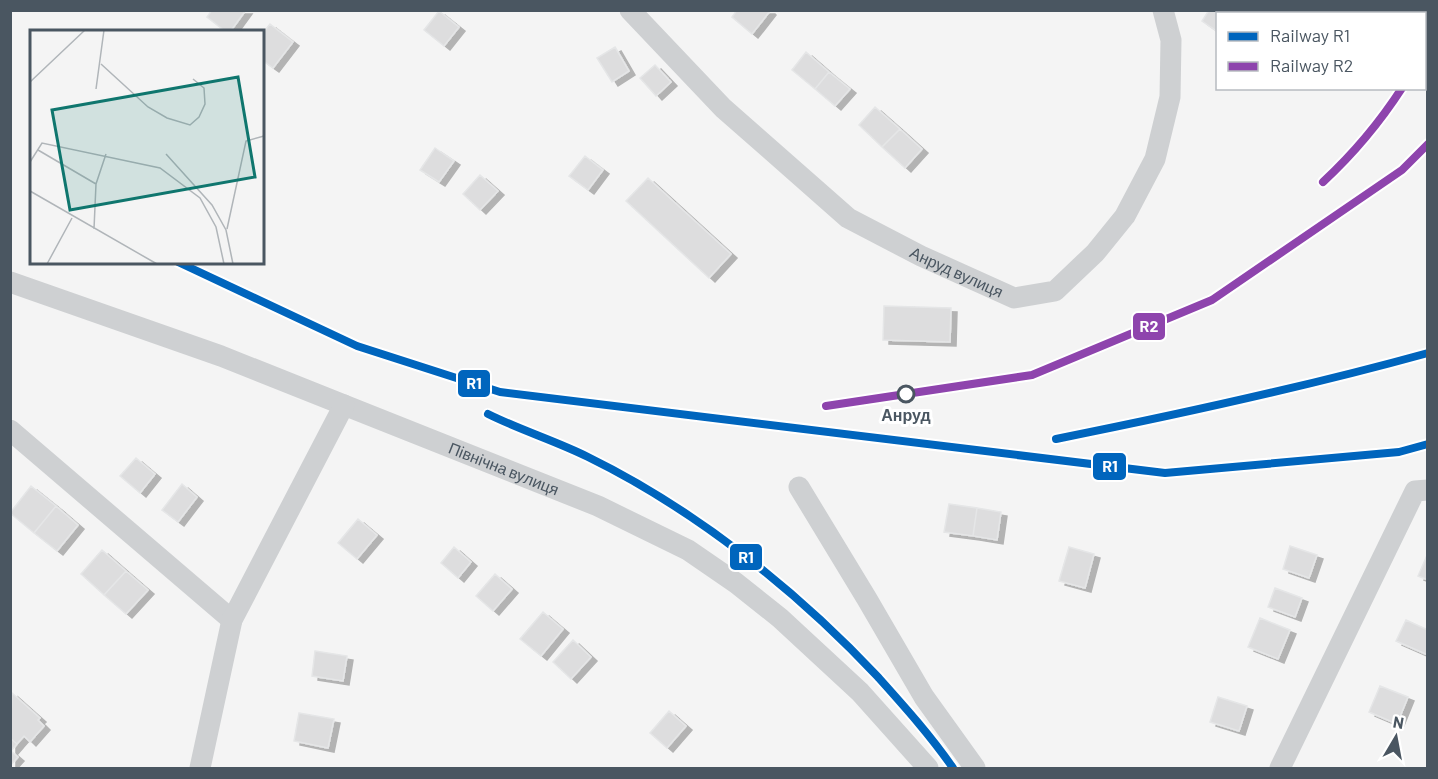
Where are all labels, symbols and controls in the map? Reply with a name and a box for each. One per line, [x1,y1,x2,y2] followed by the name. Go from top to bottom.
[1216,12,1426,90] legend
[1270,24,1350,46] text: Railway R1
[30,30,264,264] inset map
[1270,54,1353,76] text: Railway R2
[907,242,1006,301] street label: Анруд вулиця
[1132,312,1166,341] line badge: R2
[1140,316,1158,335] text: R2
[457,369,491,398] line badge: R1
[466,373,482,392] text: R1
[897,385,915,403] marker: Анруд
[881,405,931,424] place label: Анруд
[446,438,562,499] street label: Північна вулиця
[1092,452,1127,481] line badge: R1
[1102,456,1118,475] text: R1
[729,543,763,571] line badge: R1
[738,547,754,566] text: R1
[1366,707,1426,767] north arrow
[1392,711,1406,732] text: N

